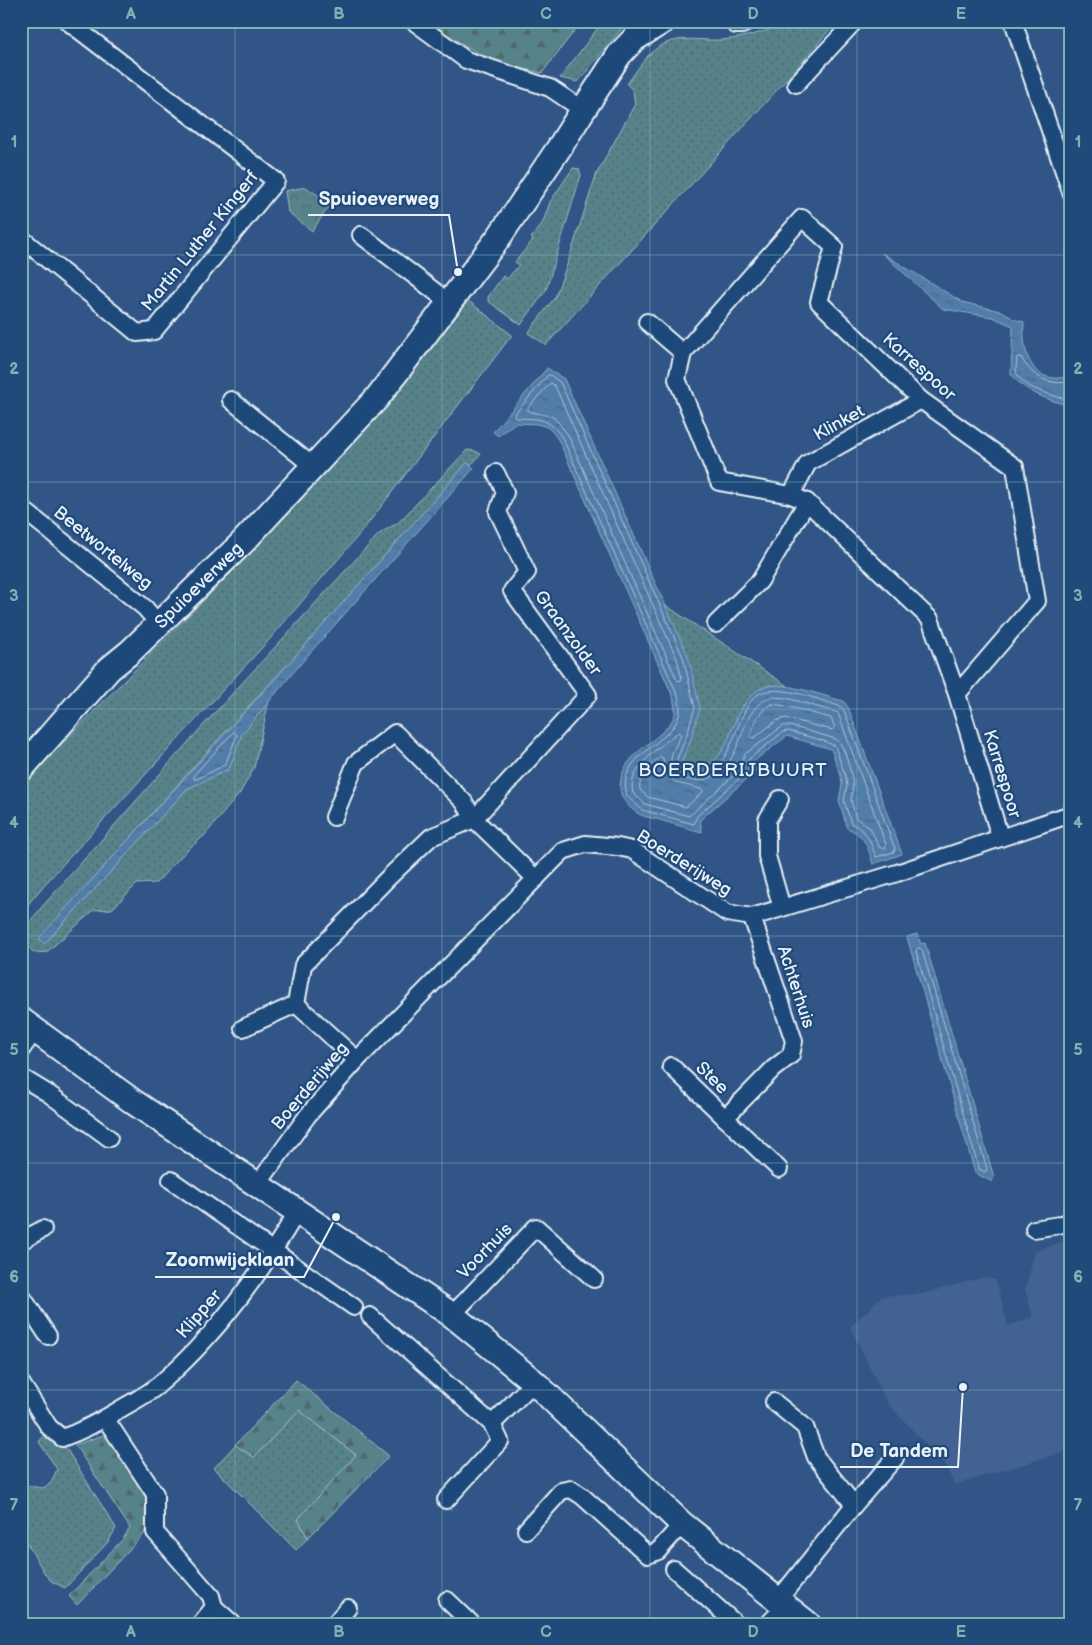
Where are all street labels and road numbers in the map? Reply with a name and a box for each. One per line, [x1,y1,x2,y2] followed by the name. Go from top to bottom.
[137,166,263,315] street label: Martin Luther Kingerf
[878,329,960,406] street label: Karrespoor
[810,400,868,445] street label: Klinket
[49,502,157,594] street label: Beetwortelweg
[150,538,247,633] street label: Spuioeverweg
[530,586,606,680] street label: Graanzolder
[979,727,1026,821] street label: Karrespoor
[632,825,736,901] street label: Boerderijweg
[773,943,819,1031] street label: Achterhuis
[267,1038,353,1134] street label: Boerderijweg
[691,1058,733,1099] street label: Stee
[453,1219,517,1283] street label: Voorhuis
[172,1285,226,1343] street label: Klipper

